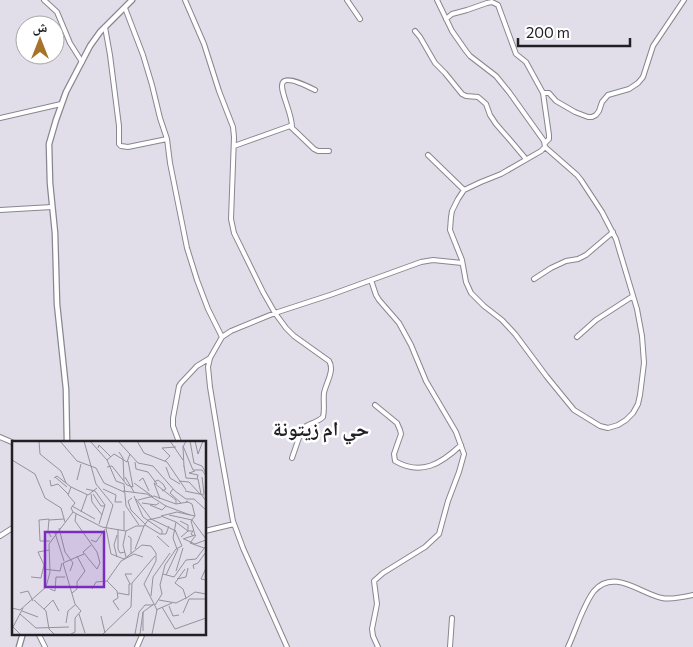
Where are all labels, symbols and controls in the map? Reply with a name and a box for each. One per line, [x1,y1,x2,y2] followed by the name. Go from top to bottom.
[15,15,65,65] north arrow
[518,15,630,47] scale bar
[33,18,48,36] text: ش
[526,23,570,41] text: 200 m
[273,416,369,445] district label: حي ام زيتونة
[12,441,206,634] inset map

